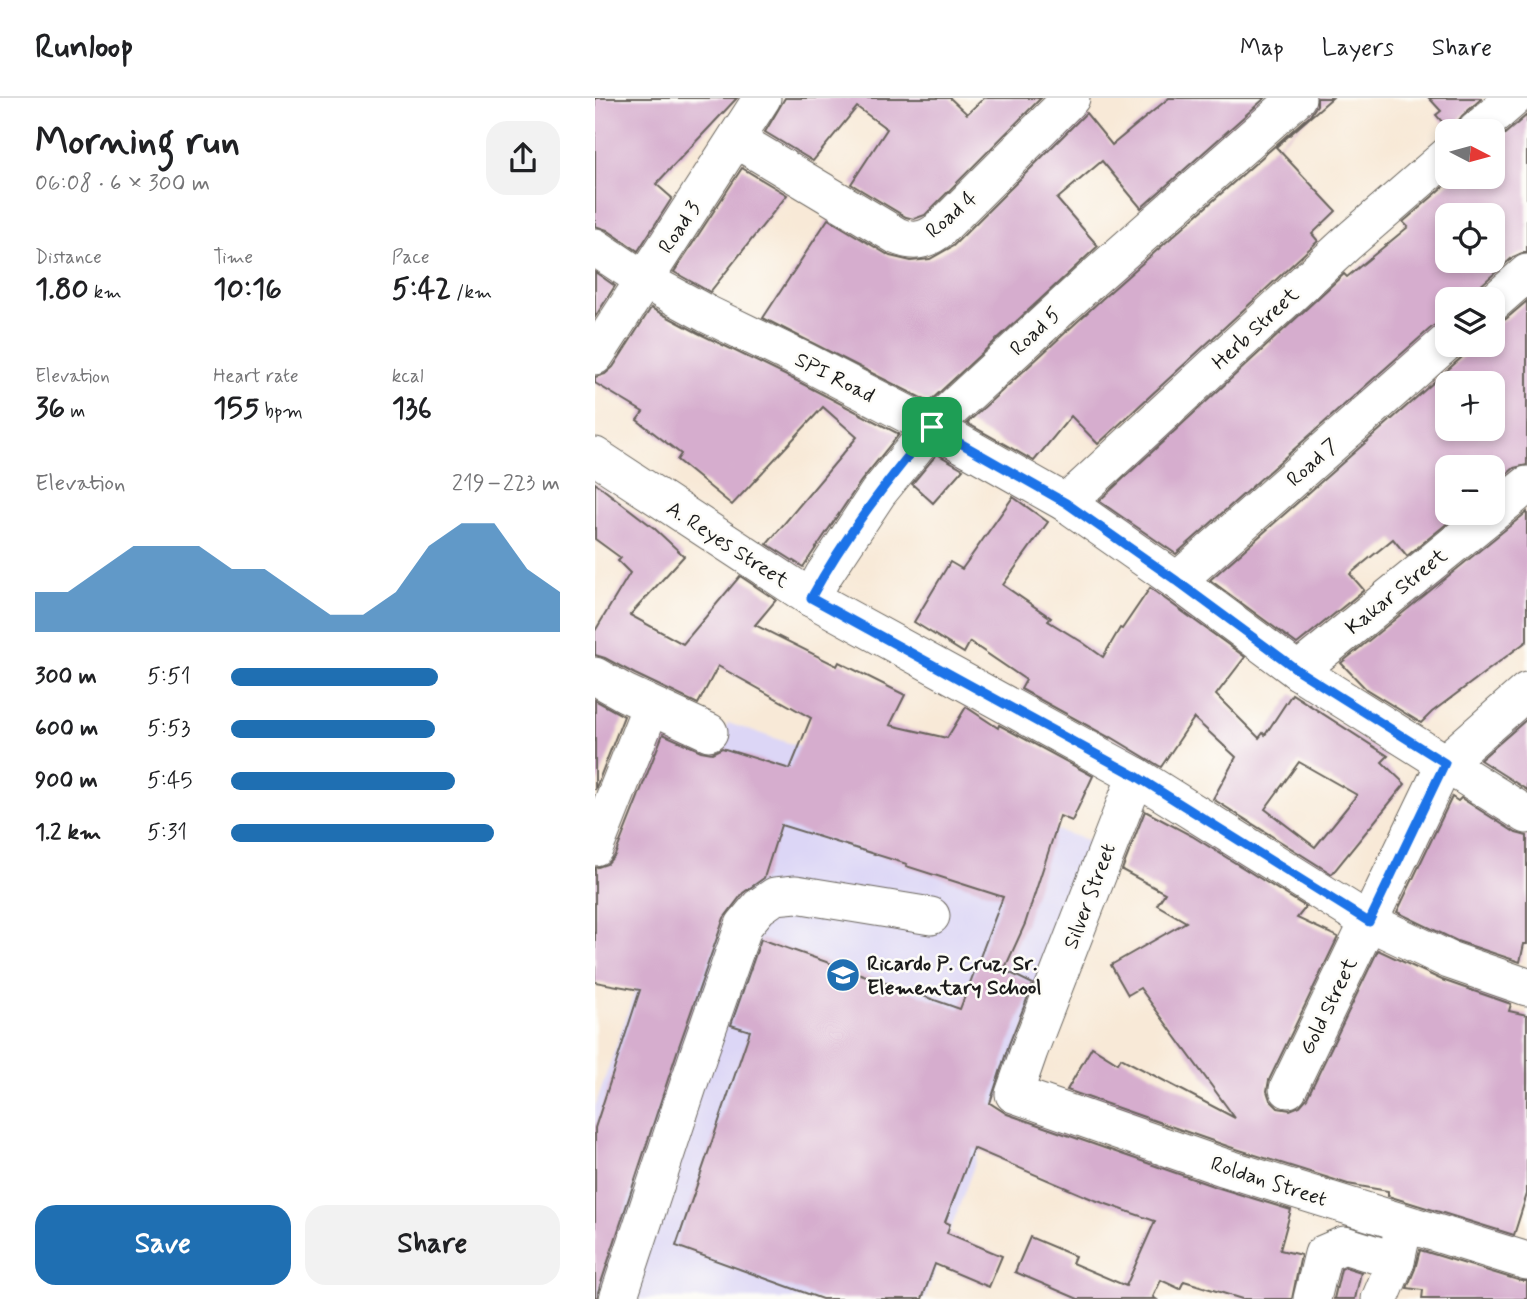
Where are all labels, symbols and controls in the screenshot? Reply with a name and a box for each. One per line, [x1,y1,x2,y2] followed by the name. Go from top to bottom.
[35,26,134,70] text: Runloop
[1240,33,1284,64] text: Map
[1322,33,1394,64] text: Layers
[1432,33,1492,64] text: Share
[35,118,240,167] text: Morning run
[1435,119,1505,189] north arrow
[1435,119,1505,525] map controls
[486,121,560,195] button: share
[35,169,210,199] text: 06:08 · 6 × 300 m
[920,185,983,245] street label: Road 4
[652,196,708,259] street label: Road 3
[1435,203,1505,273] button: locate
[35,245,102,270] text: Distance
[213,245,253,270] text: Time
[392,245,429,270] text: Pace
[35,270,89,309] text: 1.80
[213,270,282,309] text: 10:16
[392,270,451,309] text: 5:42
[89,280,122,305] text: km
[451,280,492,305] text: /km
[1206,281,1306,376] street label: Herb Street
[1435,287,1505,357] button: layers
[1004,301,1067,363] street label: Road 5
[790,346,879,410] street label: SPI Road
[35,364,110,389] text: Elevation
[213,364,299,389] text: Heart rate
[392,364,424,389] text: kcal
[1435,371,1505,441] button: +
[35,389,65,428] text: 36
[213,389,259,428] text: 155
[392,389,432,428] text: 136
[902,397,962,457] pin
[65,399,85,424] text: m
[259,399,303,424] text: bpm
[913,408,951,446] icon: arrive
[1281,432,1345,493] street label: Road 7
[1435,455,1505,525] button: −
[35,469,126,499] text: Elevation
[452,469,560,499] text: 219–223 m
[661,495,795,595] street label: A. Reyes Street
[1340,542,1454,641] street label: Kakar Street
[35,662,97,692] text: 300 m
[147,662,191,692] text: 5:51
[35,714,98,744] text: 600 m
[147,714,190,744] text: 5:53
[35,766,98,796] text: 900 m
[147,766,193,796] text: 5:45
[35,818,101,848] text: 1.2 km
[147,818,187,848] text: 5:31
[1057,839,1123,953] street label: Silver Street
[867,950,1042,1002] place label: Ricardo P. Cruz, Sr. Elementary School
[1293,953,1365,1060] street label: Gold Street
[824,956,862,994] school or university icon: Ricardo P. Cruz, Sr. Elementary School
[1207,1150,1331,1214] street label: Roldan Street
[35,1205,291,1285] button: Save
[305,1205,560,1285] button: Share

